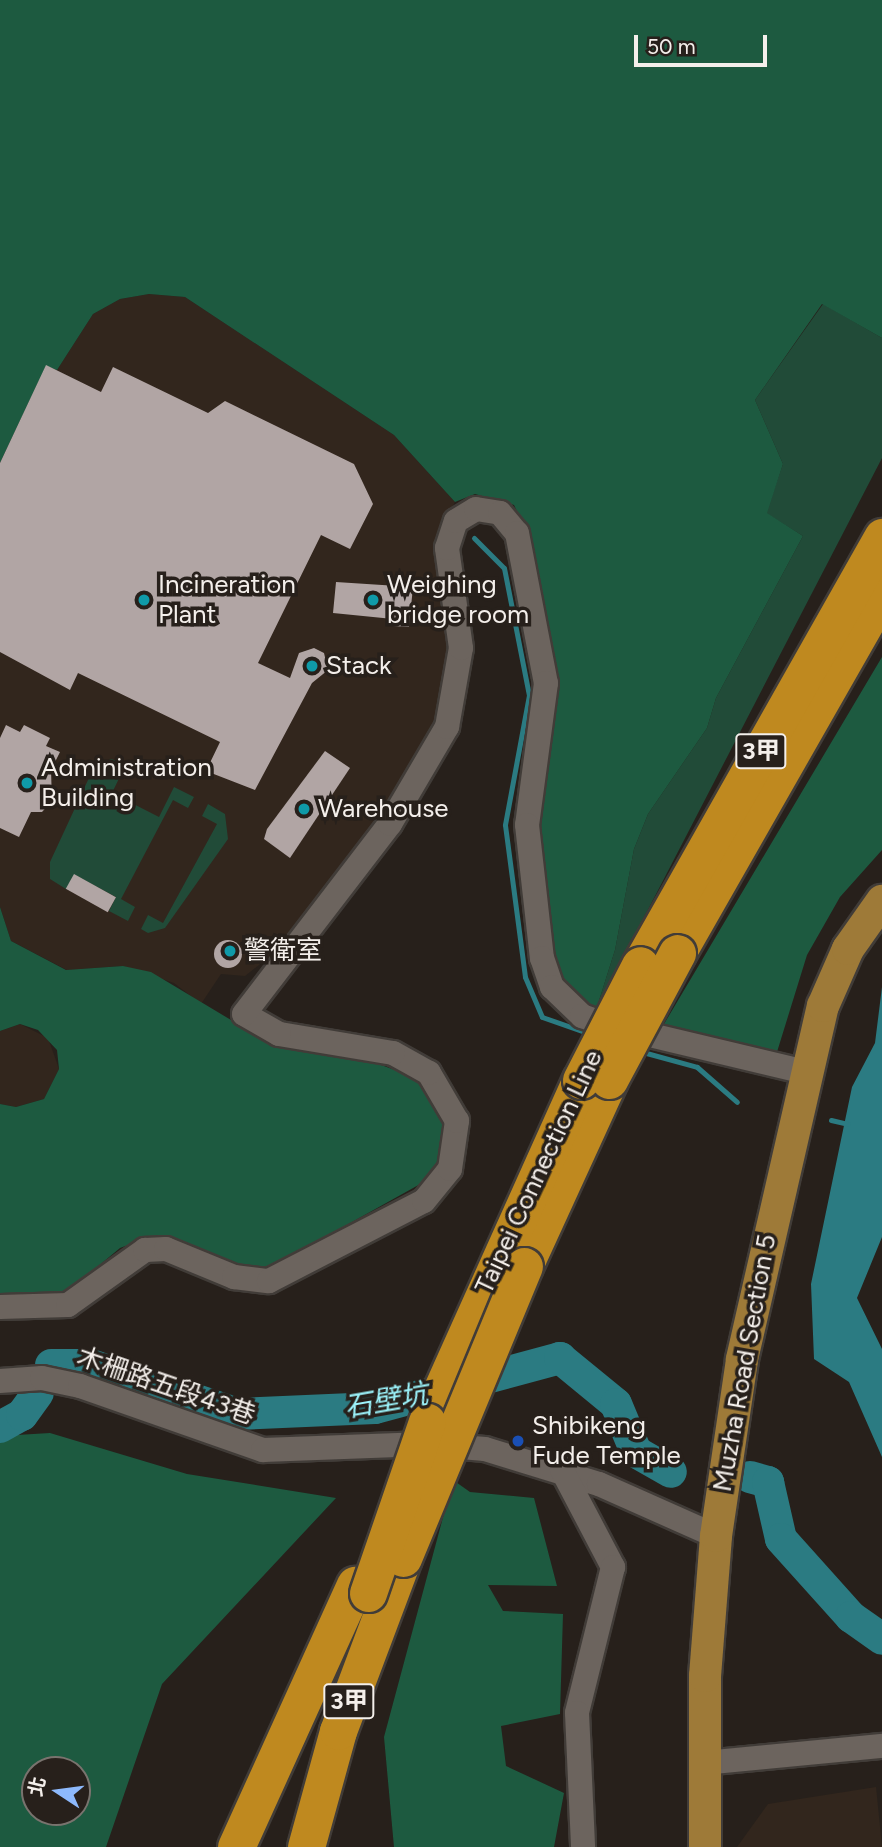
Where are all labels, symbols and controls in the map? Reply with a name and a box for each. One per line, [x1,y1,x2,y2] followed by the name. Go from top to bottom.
[637,21,770,65] scale bar
[647,34,696,59] text: 50 m
[158,569,296,630] place label: Incineration Plant
[387,569,529,630] place label: Weighing bridge room
[136,592,152,608] marker: Incineration Plant
[365,592,381,608] marker: Weighing bridge room
[326,650,392,682] place label: Stack
[304,658,320,674] marker: Stack
[735,730,787,772] road number: 3甲
[41,752,212,814] place label: Administration Building
[19,775,35,791] marker: Administration Building
[318,793,449,825] place label: Warehouse
[296,801,312,817] marker: Warehouse
[244,935,322,967] place label: 警衛室
[222,943,238,959] marker: 警衛室
[469,1045,609,1299] street label: Taipei Connection Line
[707,1232,783,1494] street label: Muzha Road Section 5
[73,1341,259,1431] street label: 木柵路五段43巷
[342,1376,430,1424] water label: 石壁坑
[532,1410,681,1472] place label: Shibikeng Fude Temple
[510,1433,526,1449] marker: Shibikeng Fude Temple
[323,1680,375,1722] road number: 3甲
[21,1756,91,1826] north arrow
[24,1775,50,1798] text: 北

